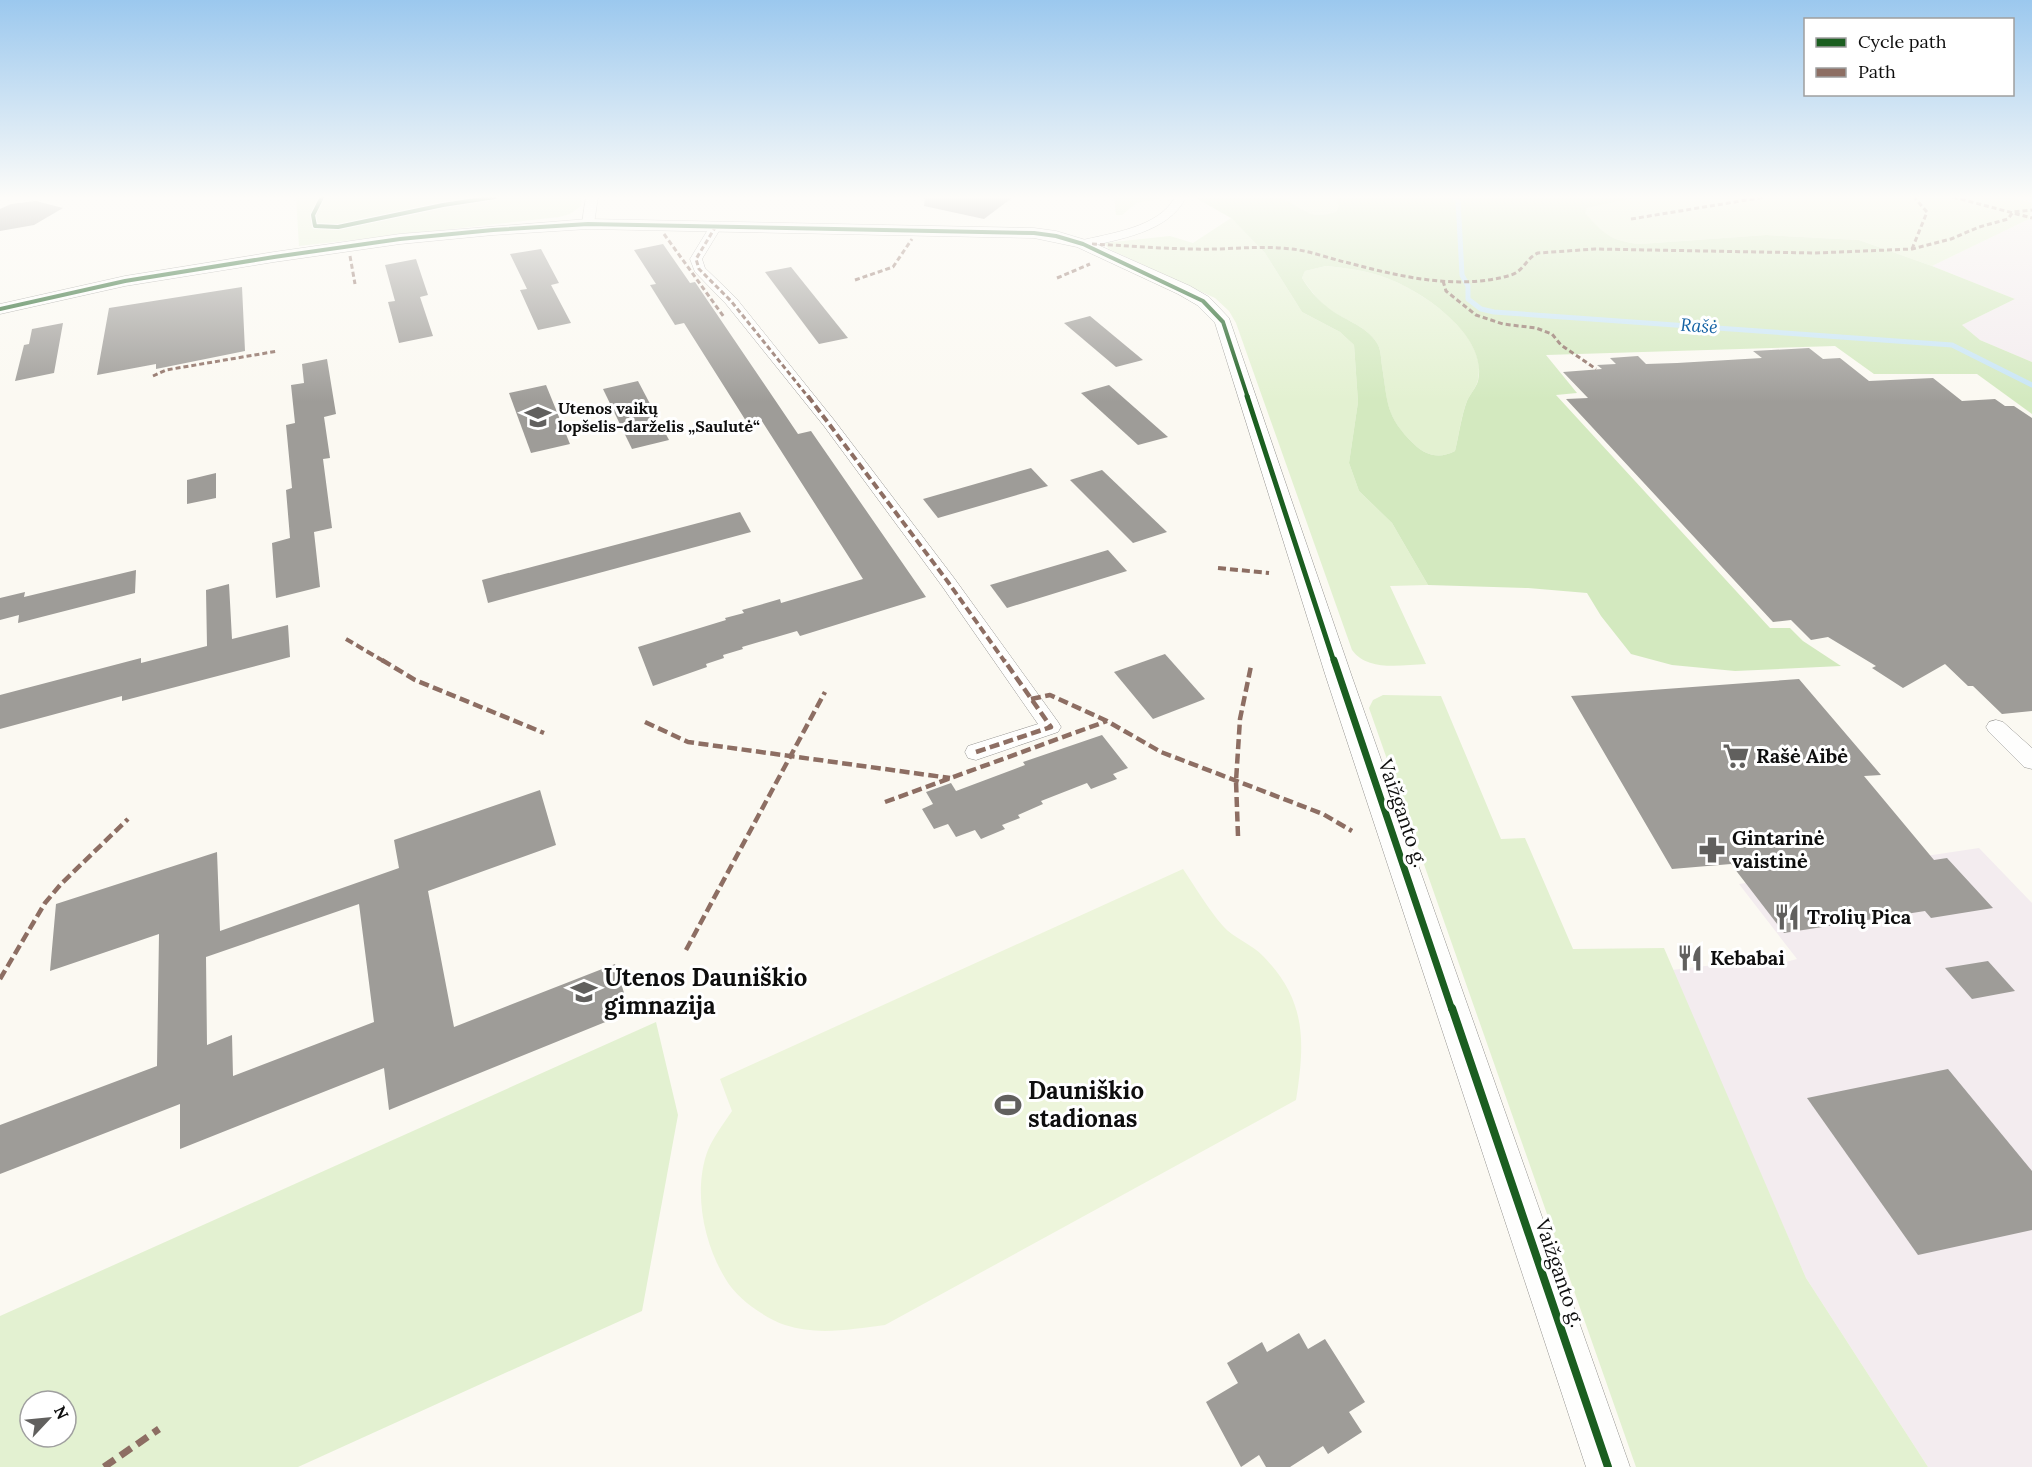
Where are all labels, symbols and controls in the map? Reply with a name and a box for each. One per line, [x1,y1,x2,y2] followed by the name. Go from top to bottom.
[1804,18,2014,96] legend
[1858,30,1947,53] text: Cycle path
[1858,60,1896,83] text: Path
[1680,313,1718,338] water label: Rašė
[558,398,760,436] place label: Utenos vaikų lopšelis-darželis „Saulutė“
[523,402,553,432] school or university icon: Utenos vaikų lopšelis-darželis „Saulutė“
[1721,741,1751,771] supermarket icon: Rašė Aibė
[1756,743,1848,768] place label: Rašė Aibė
[1373,755,1434,870] street label: Vaižganto g.
[1732,825,1825,873] place label: Gintarinė vaistinė
[1697,835,1727,865] pharmacy icon: Gintarinė vaistinė
[1772,902,1802,932] restaurant icon: Trolių Pica
[1807,904,1912,929] place label: Trolių Pica
[1675,943,1705,973] restaurant icon: Kebabai
[1710,945,1785,970] place label: Kebabai
[604,962,807,1021] place label: Utenos Dauniškio gimnazija
[569,977,599,1007] school or university icon: Utenos Dauniškio gimnazija
[1028,1075,1144,1134] place label: Dauniškio stadionas
[993,1090,1023,1120] sports icon: Dauniškio stadionas
[1530,1215,1591,1330] street label: Vaižganto g.
[18,1389,78,1449] north arrow
[50,1402,73,1422] text: N

